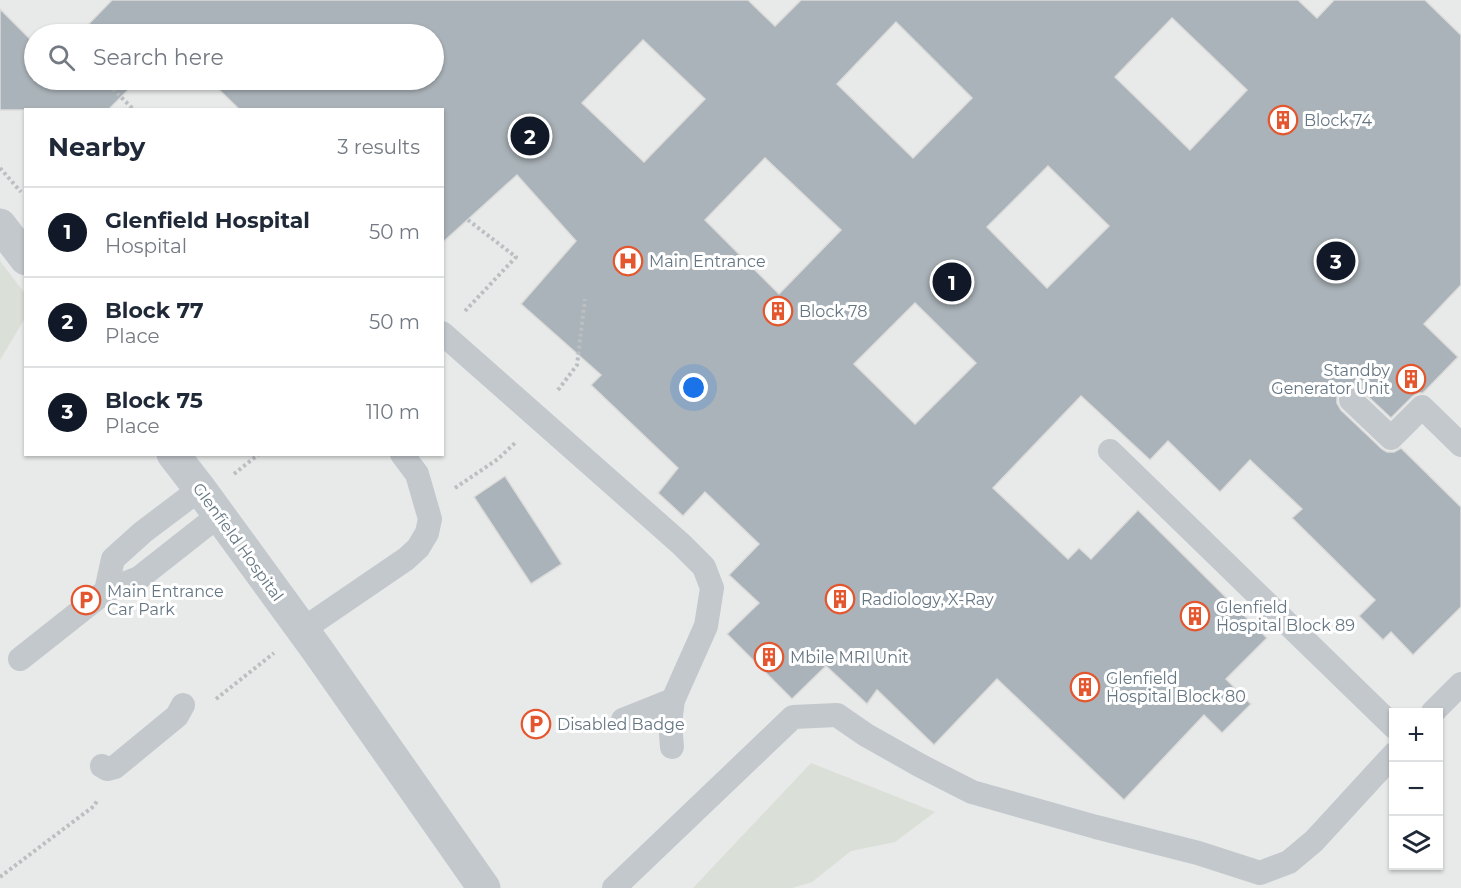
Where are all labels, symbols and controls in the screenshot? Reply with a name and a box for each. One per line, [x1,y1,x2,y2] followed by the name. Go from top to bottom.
[24,24,444,90] search box
[45,41,78,74] icon: search
[93,44,224,71] text: Search here
[1267,104,1299,136] building icon: Block 74
[1304,111,1372,130] place label: Block 74
[510,114,550,158] pin: 2
[48,131,145,163] text: Nearby
[337,135,420,159] text: 3 results
[105,207,310,234] text: Glenfield Hospital
[64,220,71,244] text: 1
[369,220,420,244] text: 50 m
[105,234,187,258] text: Hospital
[1316,238,1356,284] pin: 3
[612,245,644,277] hospital icon: Main Entrance
[649,252,766,271] place label: Main Entrance
[932,260,972,304] pin: 1
[762,295,794,327] building icon: Block 78
[105,297,204,324] text: Block 77
[799,302,867,321] place label: Block 78
[62,310,73,334] text: 2
[369,310,420,334] text: 50 m
[105,324,160,348] text: Place
[1271,361,1391,398] place label: Standby Generator Unit
[1395,363,1427,395] building icon: Standby Generator Unit
[679,373,708,402] your location
[105,387,203,414] text: Block 75
[62,400,73,424] text: 3
[366,400,420,424] text: 110 m
[105,414,160,438] text: Place
[189,479,287,605] street label: Glenfield Hospital
[107,582,224,619] place label: Main Entrance Car Park
[824,583,856,615] building icon: Radiology, X-Ray
[70,584,102,616] parking icon: Main Entrance Car Park
[861,590,994,609] place label: Radiology, X-Ray
[1216,598,1355,635] place label: Glenfield Hospital Block 89
[1179,600,1211,632] building icon: Glenfield Hospital Block 89
[753,641,785,673] building icon: Mbile MRI Unit
[790,648,909,667] place label: Mbile MRI Unit
[1106,669,1246,706] place label: Glenfield Hospital Block 80
[1069,671,1101,703] building icon: Glenfield Hospital Block 80
[520,708,552,740] parking icon: Disabled Badge
[1389,708,1443,870] map controls
[1389,708,1443,762] button: +
[557,715,685,734] place label: Disabled Badge
[1389,762,1443,816] button: −
[1389,816,1443,870] button: layers

